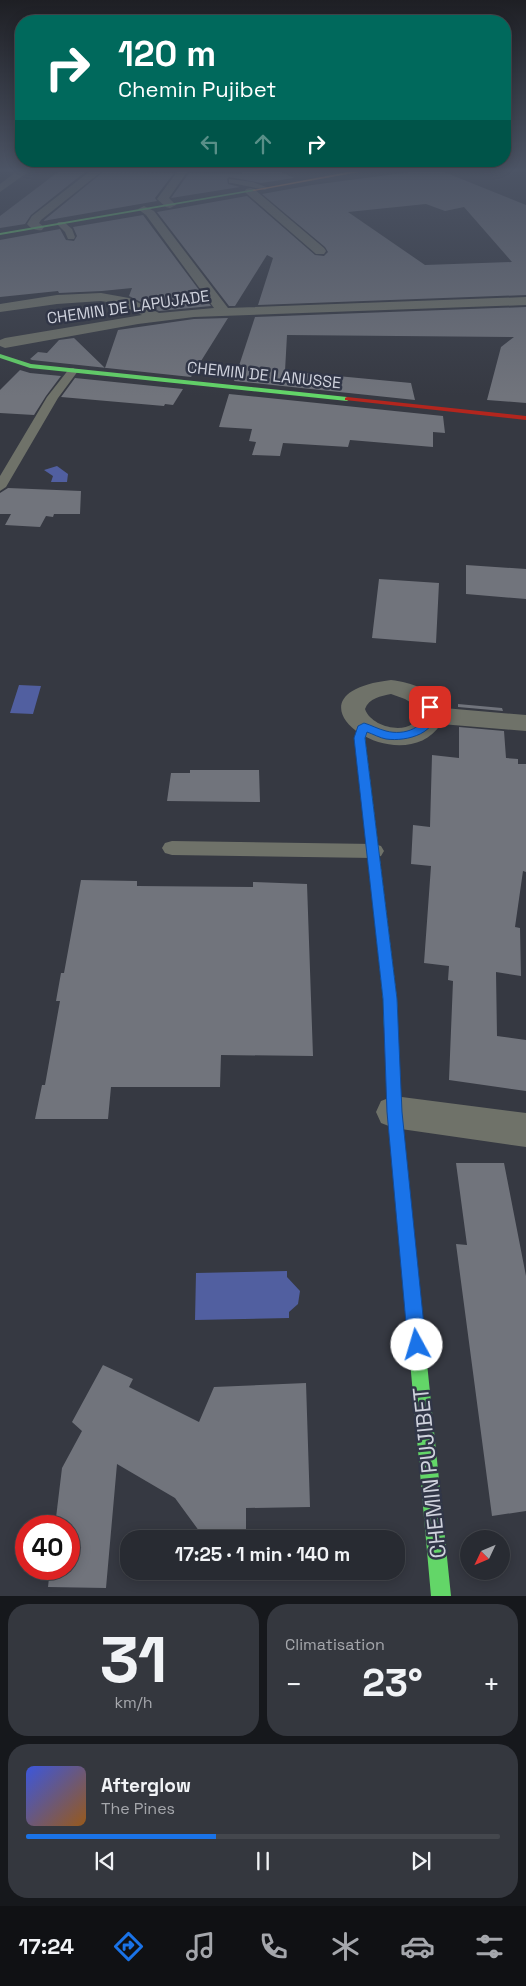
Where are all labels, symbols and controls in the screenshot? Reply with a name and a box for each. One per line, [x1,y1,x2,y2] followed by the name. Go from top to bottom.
[118,32,216,76] text: 120 m
[35,35,100,100] icon: right
[118,75,276,103] text: Chemin Pujibet
[196,130,224,158] icon: left
[249,130,277,158] icon: ahead
[302,130,330,158] icon: right
[45,285,211,329] street label: CHEMIN DE LAPUJADE
[186,356,342,394] street label: CHEMIN DE LANUSSE
[409,686,451,728] pin
[416,693,444,721] icon: arrive
[390,1318,442,1370] position arrow
[406,1386,452,1560] street label: CHEMIN PUJIBET
[15,1515,80,1580] speed limit sign: 40
[460,1530,510,1580] north arrow
[460,1530,510,1580] map controls
[175,1542,350,1567] text: 17:25 · 1 min · 140 m
[100,1618,167,1701] text: 31
[285,1634,385,1655] text: Climatisation
[362,1659,423,1707] text: 23°
[285,1666,302,1702] text: −
[483,1666,500,1702] text: +
[114,1692,153,1713] text: km/h
[101,1773,191,1798] text: Afterglow
[101,1798,175,1819] text: The Pines
[91,1847,119,1875] icon: previous
[249,1847,277,1875] icon: pause
[407,1847,435,1875] icon: next
[111,1929,146,1964] icon: directions
[183,1929,218,1964] icon: music
[256,1929,291,1964] icon: phone
[328,1929,363,1964] icon: climate
[400,1929,435,1964] icon: car
[472,1929,507,1964] icon: filters
[19,1932,74,1960] text: 17:24

